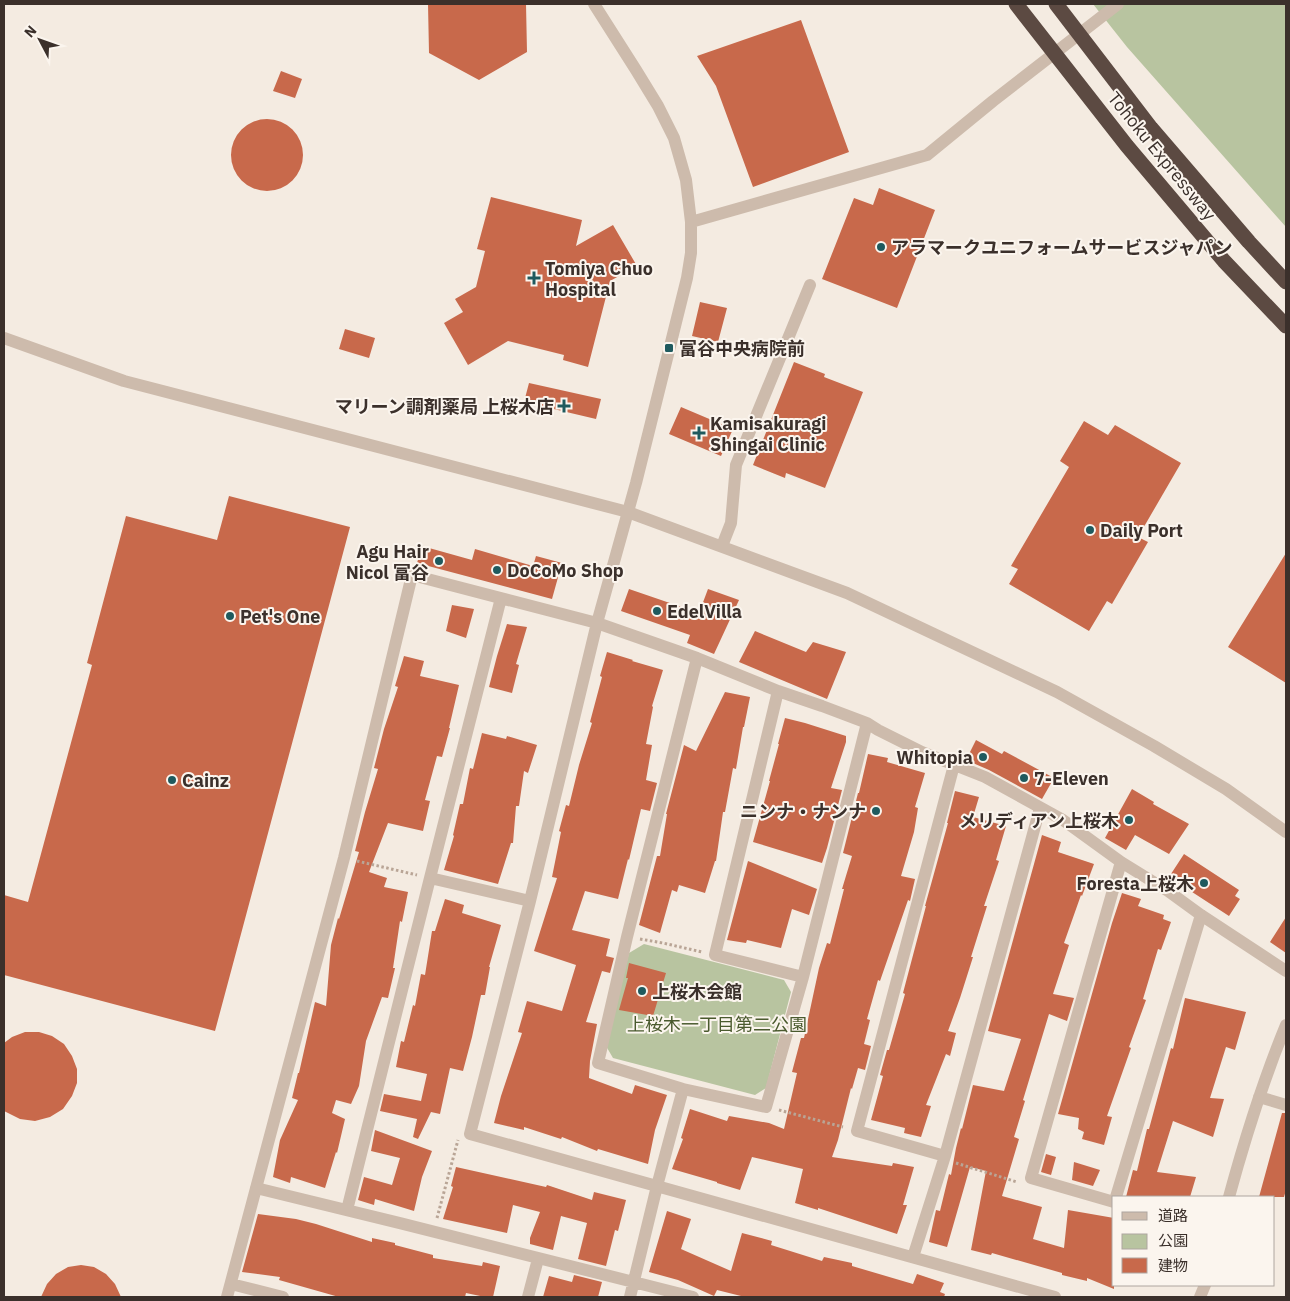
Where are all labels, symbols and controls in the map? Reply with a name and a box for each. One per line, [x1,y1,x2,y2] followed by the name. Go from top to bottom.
[15,15,65,65] north arrow
[20,22,40,41] text: N
[1103,87,1221,225] street label: Tohoku Expressway
[891,236,1232,259] place label: アラマークユニフォームサービスジャパン
[875,241,887,253] marker: アラマークユニフォームサービスジャパン
[545,257,653,301] place label: Tomiya Chuo Hospital
[527,271,541,285] marker: Tomiya Chuo Hospital
[679,337,805,360] place label: 富谷中央病院前
[663,342,675,354] marker: 富谷中央病院前
[335,395,554,418] place label: マリーン調剤薬局 上桜木店
[558,400,570,412] marker: マリーン調剤薬局 上桜木店
[710,412,826,456] place label: Kamisakuragi Shingai Clinic
[692,426,706,440] marker: Kamisakuragi Shingai Clinic
[1100,519,1183,542] place label: Daily Port
[1084,524,1096,536] marker: Daily Port
[346,540,429,584] place label: Agu Hair Nicol 富谷
[433,555,445,567] marker: Agu Hair Nicol 富谷
[507,559,624,582] place label: DoCoMo Shop
[491,564,503,576] marker: DoCoMo Shop
[667,600,742,623] place label: EdelVilla
[240,605,320,628] place label: Pet's One
[651,605,663,617] marker: EdelVilla
[224,610,236,622] marker: Pet's One
[896,746,973,769] place label: Whitopia
[977,751,989,763] marker: Whitopia
[1034,767,1109,790] place label: 7-Eleven
[182,769,229,792] place label: Cainz
[1018,772,1030,784] marker: 7-Eleven
[166,774,178,786] marker: Cainz
[740,800,866,823] place label: ニンナ・ナンナ
[870,805,882,817] marker: ニンナ・ナンナ
[959,809,1119,832] place label: メリディアン上桜木
[1123,814,1135,826] marker: メリディアン上桜木
[1077,872,1194,895] place label: Foresta上桜木
[1198,877,1210,889] marker: Foresta上桜木
[652,980,742,1003] place label: 上桜木会館
[636,985,648,997] marker: 上桜木会館
[627,1013,807,1036] park label: 上桜木一丁目第二公園
[1112,1196,1275,1286] legend
[1158,1206,1188,1225] text: 道路
[1158,1231,1188,1250] text: 公園
[1158,1256,1188,1275] text: 建物

